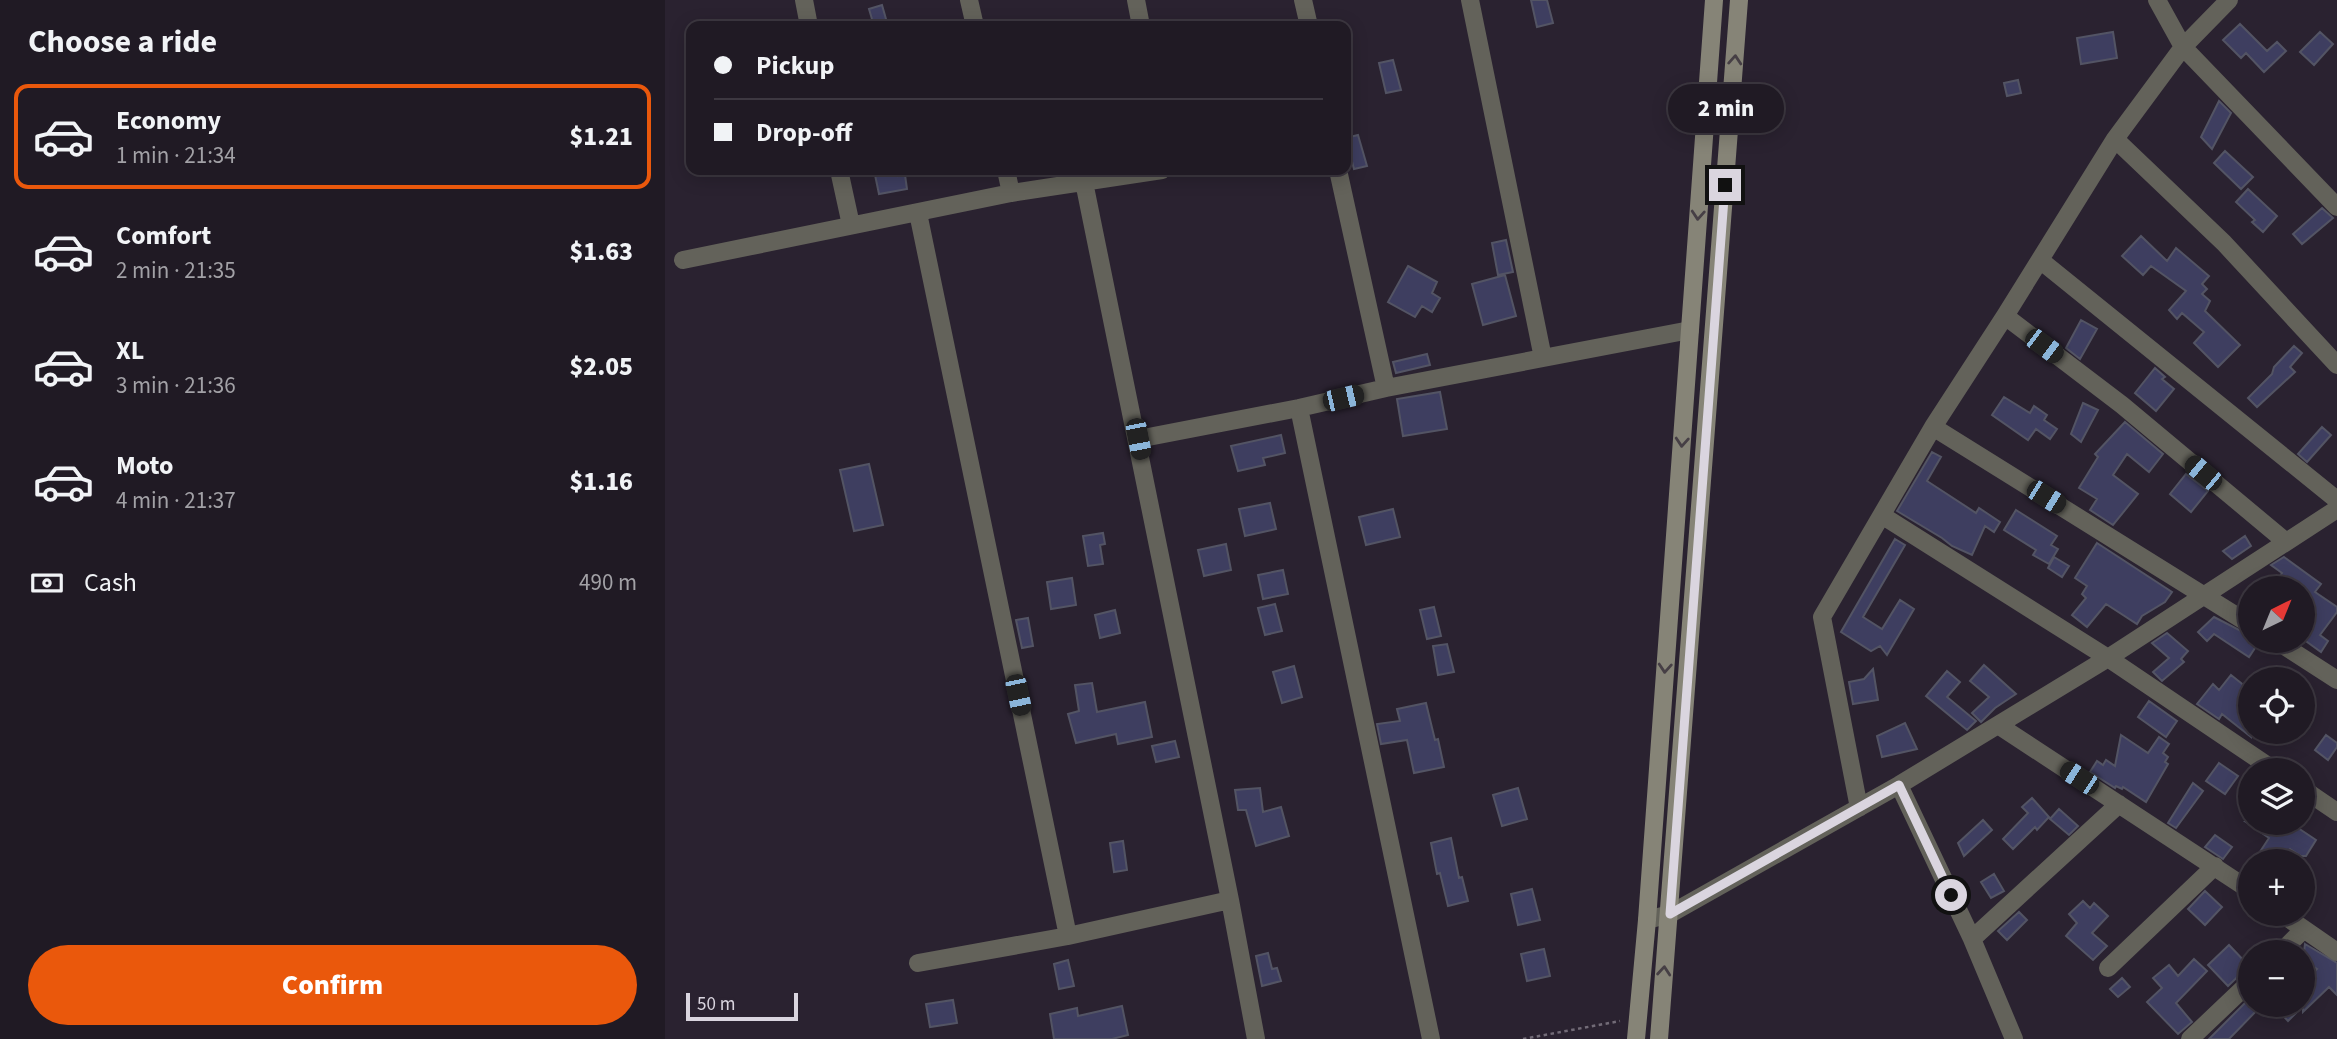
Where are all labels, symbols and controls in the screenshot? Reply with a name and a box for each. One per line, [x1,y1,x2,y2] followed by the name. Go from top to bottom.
[28,19,217,65] text: Choose a ride
[756,47,834,84] text: Pickup
[1727,54,1742,65] one-way arrow
[1667,83,1783,132] callout: 2 min
[1698,92,1754,125] text: 2 min
[116,102,221,139] text: Economy
[32,105,95,168] icon: car
[756,114,852,151] text: Drop-off
[569,118,633,155] text: $1.21
[116,139,236,172] text: 1 min · 21:34
[1709,169,1741,201] route end
[1691,209,1706,220] one-way arrow
[116,217,211,254] text: Comfort
[32,220,95,283] icon: car
[569,233,633,270] text: $1.63
[116,254,236,287] text: 2 min · 21:35
[2021,325,2068,367] car
[116,332,144,369] text: XL
[32,335,95,398] icon: car
[569,348,633,385] text: $2.05
[116,369,236,402] text: 3 min · 21:36
[1321,383,1366,413] car
[1124,416,1153,462] car
[1675,436,1690,447] one-way arrow
[116,447,173,484] text: Moto
[32,450,95,513] icon: car
[2181,451,2226,495] car
[569,463,633,500] text: $1.16
[2023,477,2070,517] car
[116,484,236,517] text: 4 min · 21:37
[28,564,66,602] icon: cash
[84,564,137,601] text: Cash
[579,566,637,599] text: 490 m
[2238,576,2315,653] north arrow
[2238,576,2315,1017] map controls
[1658,663,1673,674] one-way arrow
[2238,667,2315,744] button: locate
[1004,672,1033,718] car
[2056,758,2103,798] car
[2238,758,2315,835] button: layers
[2238,849,2315,926] button: +
[1935,879,1967,911] route start
[2238,940,2315,1017] button: −
[28,945,637,1025] button: Confirm
[1657,965,1672,977] one-way arrow
[686,990,798,1022] scale bar
[697,991,735,1018] text: 50 m

